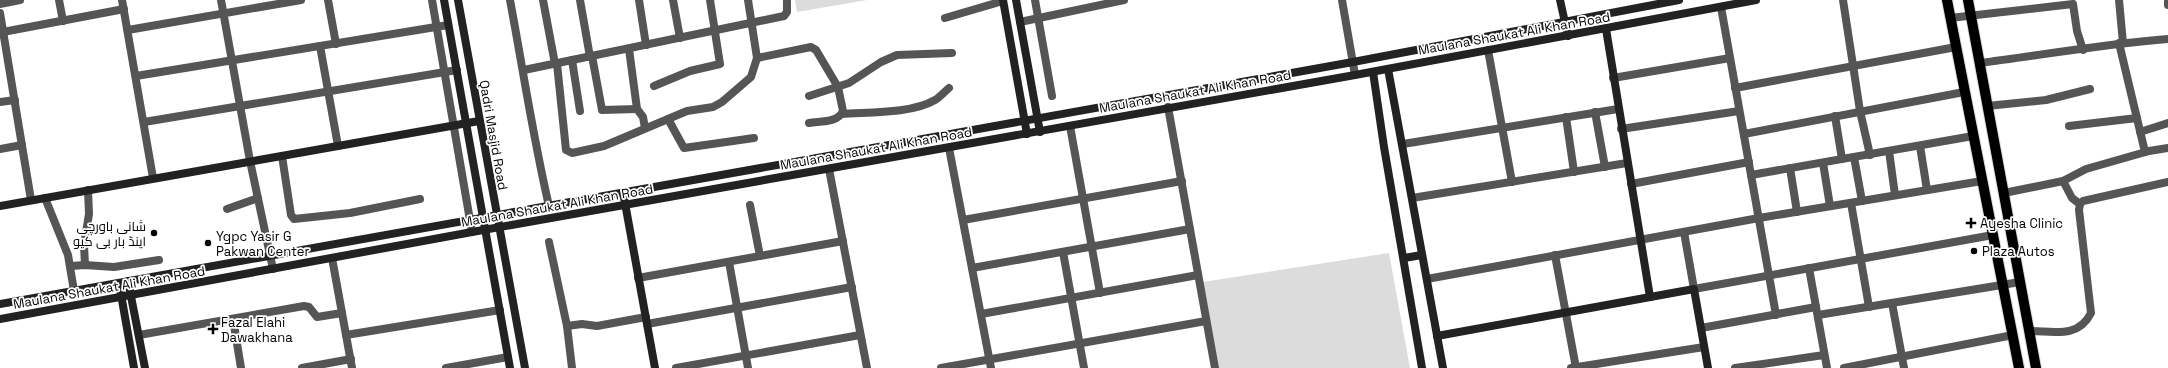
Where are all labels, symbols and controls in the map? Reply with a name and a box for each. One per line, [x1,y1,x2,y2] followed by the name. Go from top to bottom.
[1417,8,1611,59] street label: Maulana Shaukat Ali Khan Road
[1098,66,1292,117] street label: Maulana Shaukat Ali Khan Road
[475,79,512,191] street label: Qadri Masjid Road
[779,123,973,174] street label: Maulana Shaukat Ali Khan Road
[460,180,654,231] street label: Maulana Shaukat Ali Khan Road
[1980,215,2063,232] place label: Ayesha Clinic
[1965,217,1977,229] marker: Ayesha Clinic
[73,218,146,250] place label: شانی باورچی اینڈ بار بی کیو
[149,228,159,238] marker: شانی باورچی اینڈ بار بی کیو
[216,228,309,260] place label: Ygpc Yasir G Pakwan Center
[203,238,213,248] marker: Ygpc Yasir G Pakwan Center
[1982,243,2055,260] place label: Plaza Autos
[1969,246,1979,256] marker: Plaza Autos
[12,262,206,313] street label: Maulana Shaukat Ali Khan Road
[221,314,293,346] place label: Fazal Elahi Dawakhana
[208,324,218,334] marker: Fazal Elahi Dawakhana

